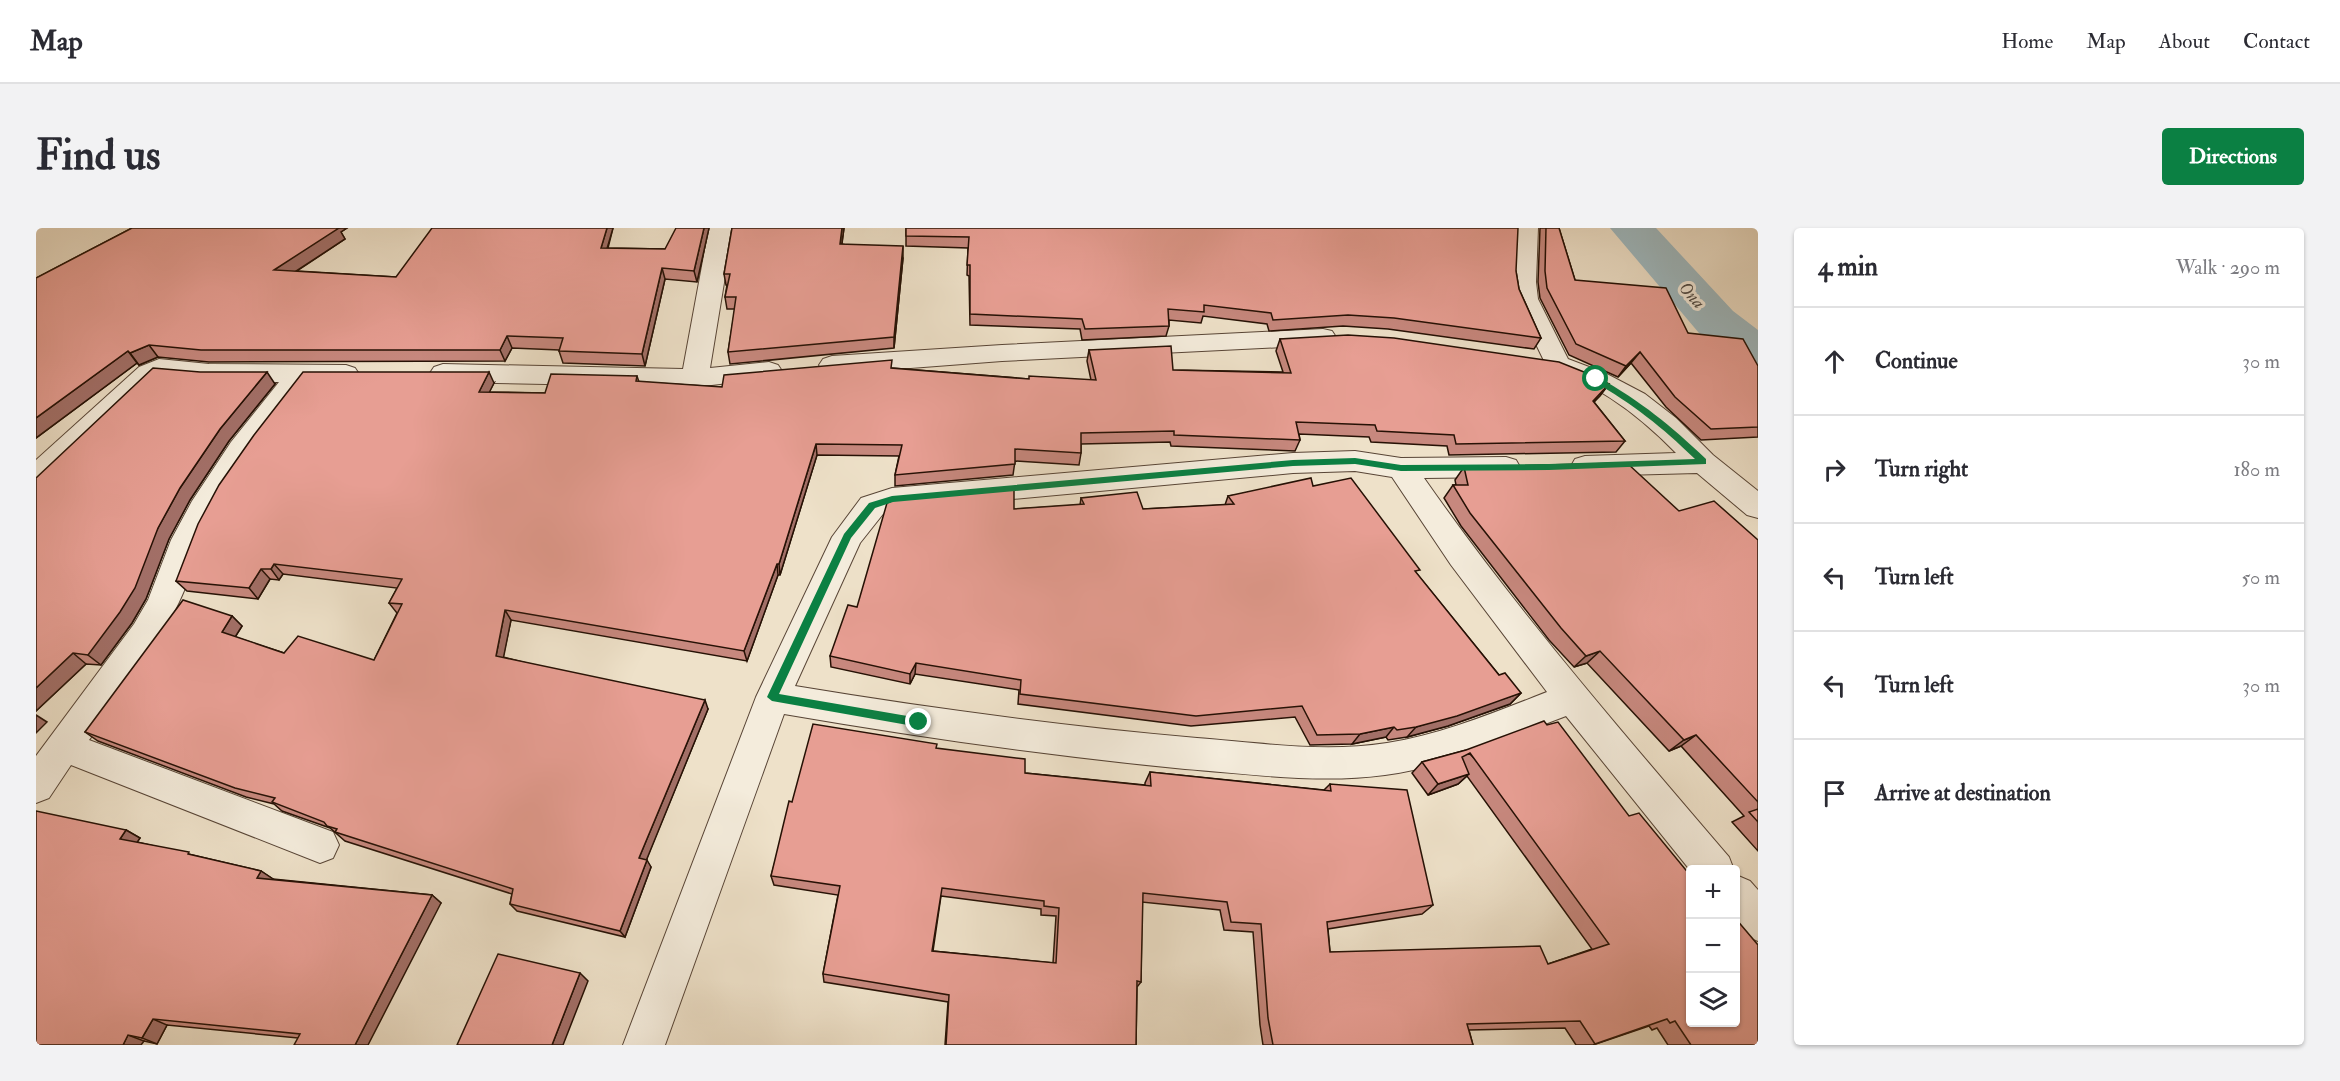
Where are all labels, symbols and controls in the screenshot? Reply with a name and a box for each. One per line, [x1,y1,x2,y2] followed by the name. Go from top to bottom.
[30,24,83,59] text: Map
[2001,28,2053,55] text: Home
[2086,28,2126,55] text: Map
[2159,28,2210,55] text: About
[2243,28,2310,55] text: Contact
[2162,128,2304,185] button: Directions
[36,130,160,182] text: Find us
[1818,251,1878,283] text: 4 min
[2176,255,2280,280] text: Walk · 290 m
[1673,277,1710,314] water label: Ona
[1818,345,1851,378] icon: ahead
[1875,347,1958,375] text: Continue
[2242,349,2280,374] text: 30 m
[1582,365,1608,391] route start
[1818,453,1851,486] icon: right
[1875,455,1968,483] text: Turn right
[2233,457,2280,482] text: 180 m
[1818,561,1851,594] icon: left
[1875,563,1954,591] text: Turn left
[2241,565,2280,590] text: 50 m
[1818,669,1851,702] icon: left
[1875,671,1954,699] text: Turn left
[2242,673,2280,698] text: 30 m
[905,708,931,734] route end
[1818,777,1851,810] icon: arrive
[1875,779,2051,807] text: Arrive at destination
[1686,865,1740,1027] map controls
[1686,865,1740,919] button: +
[1686,919,1740,973] button: −
[1686,973,1740,1027] button: layers

